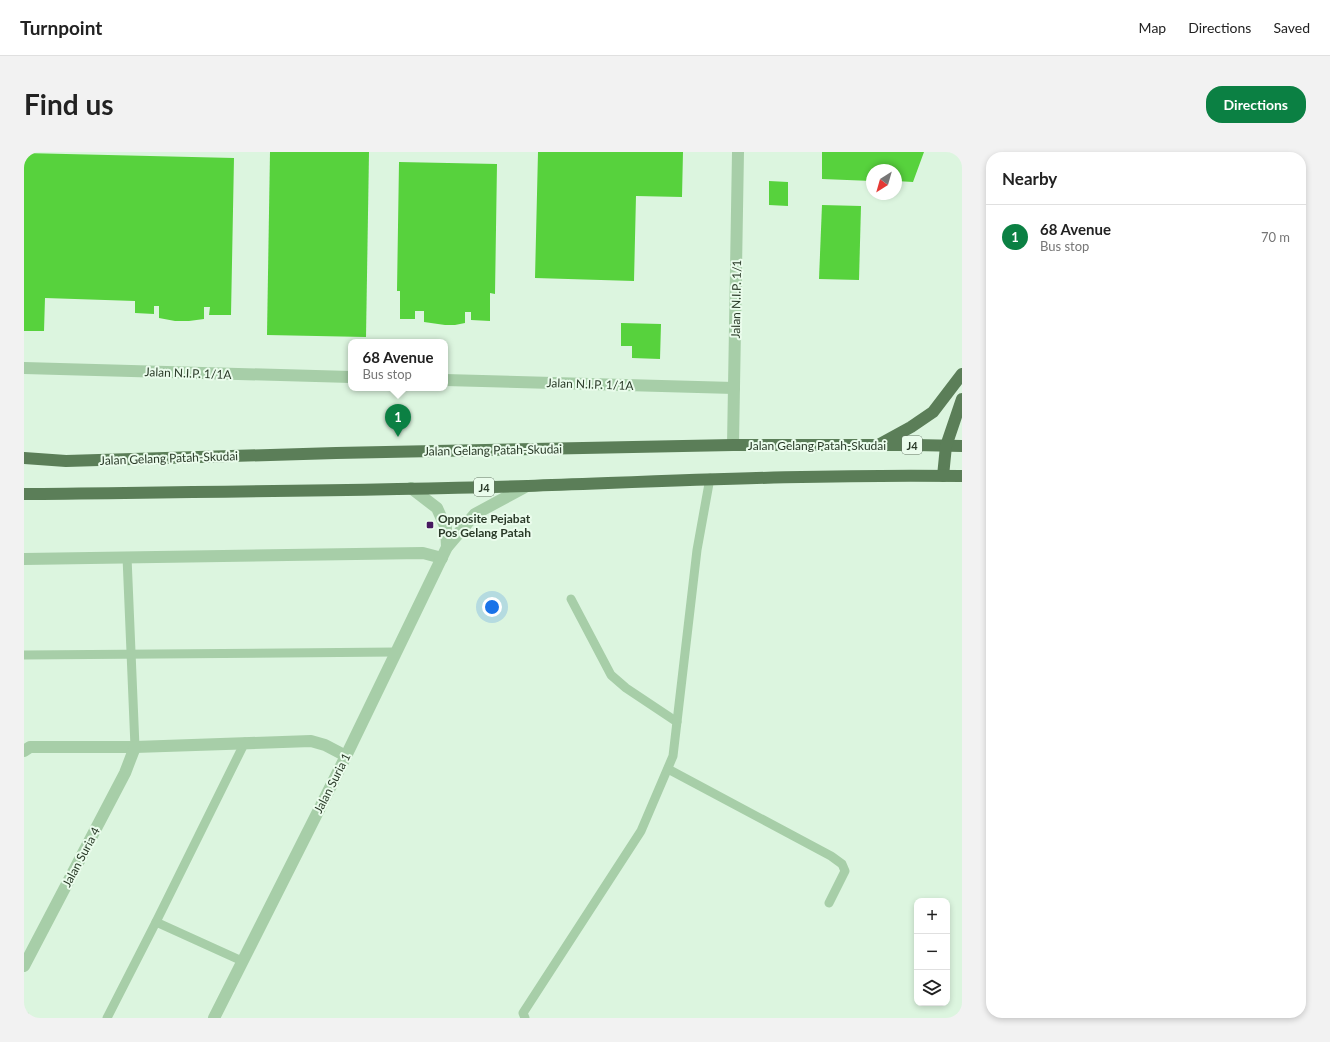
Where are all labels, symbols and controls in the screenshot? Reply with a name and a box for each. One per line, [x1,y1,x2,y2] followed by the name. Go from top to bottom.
[20,16,102,39] text: Turnpoint
[1139,19,1166,36] text: Map
[1188,19,1251,36] text: Directions
[1273,19,1310,36] text: Saved
[1206,86,1306,123] button: Directions
[24,87,114,121] text: Find us
[866,164,902,200] north arrow
[1002,168,1057,189] text: Nearby
[1040,220,1111,238] text: 68 Avenue
[1011,229,1019,245] text: 1
[1261,229,1290,245] text: 70 m
[1040,238,1089,254] text: Bus stop
[728,259,744,339] street label: Jalan N.I.P. 1/1
[348,339,448,391] popup
[363,348,433,366] text: 68 Avenue
[144,364,233,382] street label: Jalan N.I.P. 1/1A
[363,366,412,382] text: Bus stop
[546,375,635,393] street label: Jalan N.I.P. 1/1A
[385,404,411,437] pin: 1
[902,436,922,454] road number: J4
[748,438,886,453] street label: Jalan Gelang Patah-Skudai
[424,441,562,459] street label: Jalan Gelang Patah-Skudai
[100,448,238,468] street label: Jalan Gelang Patah-Skudai
[474,478,494,496] road number: J4
[438,511,531,540] place label: Opposite Pejabat Pos Gelang Patah
[425,520,435,530] marker: Opposite Pejabat Pos Gelang Patah
[482,597,502,617] your location
[310,750,354,816] street label: Jalan Suria 1
[59,824,103,890] street label: Jalan Suria 4
[914,898,950,1006] map controls
[914,898,950,934] button: +
[914,934,950,970] button: −
[914,970,950,1006] button: layers

